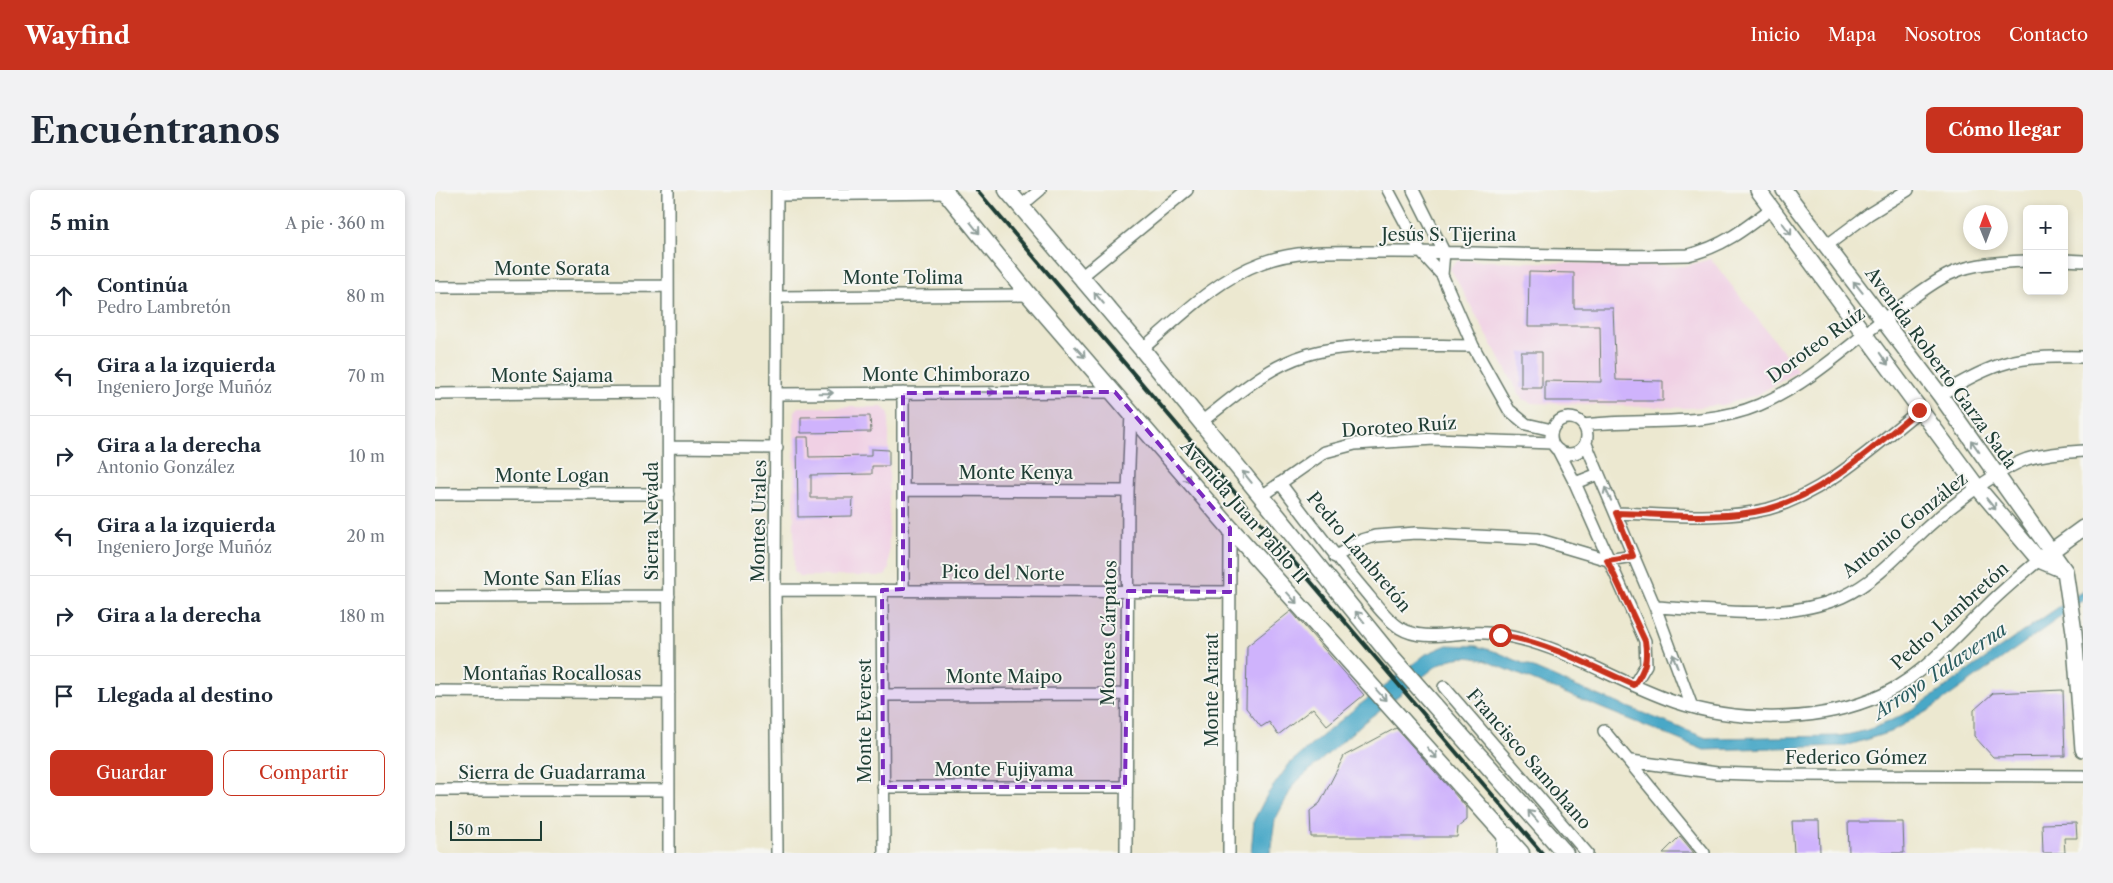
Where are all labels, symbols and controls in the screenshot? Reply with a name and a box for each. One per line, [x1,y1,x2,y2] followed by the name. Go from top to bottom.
[25,21,130,50] text: Wayfind
[1751,24,1800,46] text: Inicio
[1828,24,1876,46] text: Mapa
[1904,24,1981,46] text: Nosotros
[2009,24,2088,46] text: Contacto
[1926,107,2083,153] button: Cómo llegar
[30,109,280,152] text: Encuéntranos
[1963,205,2008,250] north arrow
[2023,205,2068,295] map controls
[2023,205,2068,250] button: +
[50,210,110,235] text: 5 min
[285,213,385,233] text: A pie · 360 m
[969,221,980,234] one-way arrow
[1782,222,1793,235] one-way arrow
[1378,224,1517,246] street label: Jesús S. Tijerina
[2023,250,2068,295] button: −
[494,258,610,280] street label: Monte Sorata
[1860,262,2022,473] street label: Avenida Roberto Garza Sada
[843,267,964,289] street label: Monte Tolima
[97,274,188,297] text: Continúa
[1853,281,1864,294] one-way arrow
[50,282,78,310] icon: ahead
[346,286,385,306] text: 80 m
[1093,292,1104,305] one-way arrow
[97,297,231,317] text: Pedro Lambretón
[1763,302,1869,388] street label: Doroteo Ruíz
[1074,345,1085,358] one-way arrow
[1879,352,1889,366] one-way arrow
[97,354,276,377] text: Gira a la izquierda
[50,362,78,390] icon: left
[862,364,1030,386] street label: Monte Chimborazo
[491,365,614,387] street label: Monte Sajama
[348,366,385,386] text: 70 m
[97,377,272,397] text: Ingeniero Jorge Muñóz
[980,387,996,397] one-way arrow
[818,388,834,398] one-way arrow
[1908,399,1931,422] route end
[1341,412,1457,442] street label: Doroteo Ruíz
[97,434,261,457] text: Gira a la derecha
[1175,435,1312,588] street label: Avenida Juan Pablo II
[1970,439,1980,453] one-way arrow
[50,442,78,470] icon: right
[349,446,385,466] text: 10 m
[97,457,235,477] text: Antonio González
[747,459,771,583] street label: Montes Urales
[641,461,663,580] street label: Sierra Nevada
[959,462,1074,484] street label: Monte Kenya
[495,465,609,487] street label: Monte Logan
[1837,468,1972,583] street label: Antonio González
[1179,469,1191,482] one-way arrow
[1241,471,1252,484] one-way arrow
[1302,487,1416,617] street label: Pedro Lambretón
[1602,487,1612,502] one-way arrow
[1985,497,1996,510] one-way arrow
[97,514,276,537] text: Gira a la izquierda
[50,522,78,550] icon: left
[346,526,385,546] text: 20 m
[97,537,272,557] text: Ingeniero Jorge Muñóz
[1887,557,2013,675] street label: Pedro Lambretón
[1097,560,1121,706] street label: Montes Cárpatos
[941,561,1065,585] street label: Pico del Norte
[483,568,621,590] street label: Monte San Elías
[1286,591,1298,604] one-way arrow
[50,602,78,630] icon: right
[97,604,261,627] text: Gira a la derecha
[339,606,385,626] text: 180 m
[1354,611,1365,624] one-way arrow
[1866,617,2012,726] water label: Arroyo Talaverna
[1489,624,1512,647] route start
[1201,632,1223,747] street label: Monte Ararat
[1670,654,1679,669] one-way arrow
[854,658,876,783] street label: Monte Everest
[462,663,642,685] street label: Montañas Rocallosas
[946,666,1062,688] street label: Monte Maipo
[50,682,78,710] icon: arrive
[97,684,273,707] text: Llegada al destino
[1462,684,1596,834] street label: Francisco Samohano
[1375,689,1386,702] one-way arrow
[1426,746,1438,759] one-way arrow
[1785,747,1927,769] street label: Federico Gómez
[50,750,213,796] button: Guardar
[223,750,385,796] button: Compartir
[934,759,1074,781] street label: Monte Fujiyama
[458,762,646,784] street label: Sierra de Guadarrama
[1527,810,1539,823] one-way arrow
[450,818,543,841] scale bar
[457,821,490,839] text: 50 m

